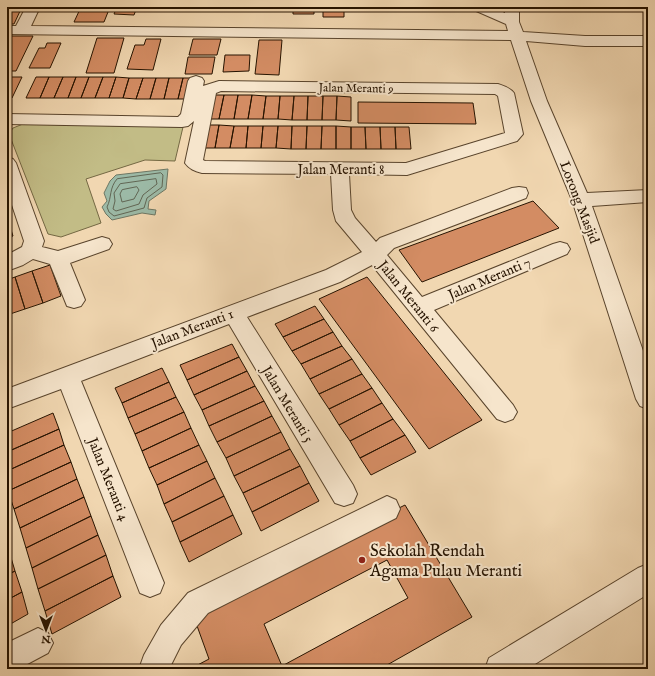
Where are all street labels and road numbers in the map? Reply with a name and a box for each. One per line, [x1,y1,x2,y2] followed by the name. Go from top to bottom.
[316,80,394,98] street label: Jalan Meranti 9
[555,159,603,247] street label: Lorong Masjid
[296,161,384,179] street label: Jalan Meranti 8
[444,253,533,305] street label: Jalan Meranti 7
[372,255,443,337] street label: Jalan Meranti 6
[147,305,236,354] street label: Jalan Meranti 1
[256,361,317,446] street label: Jalan Meranti 5
[82,433,133,524] street label: Jalan Meranti 4

